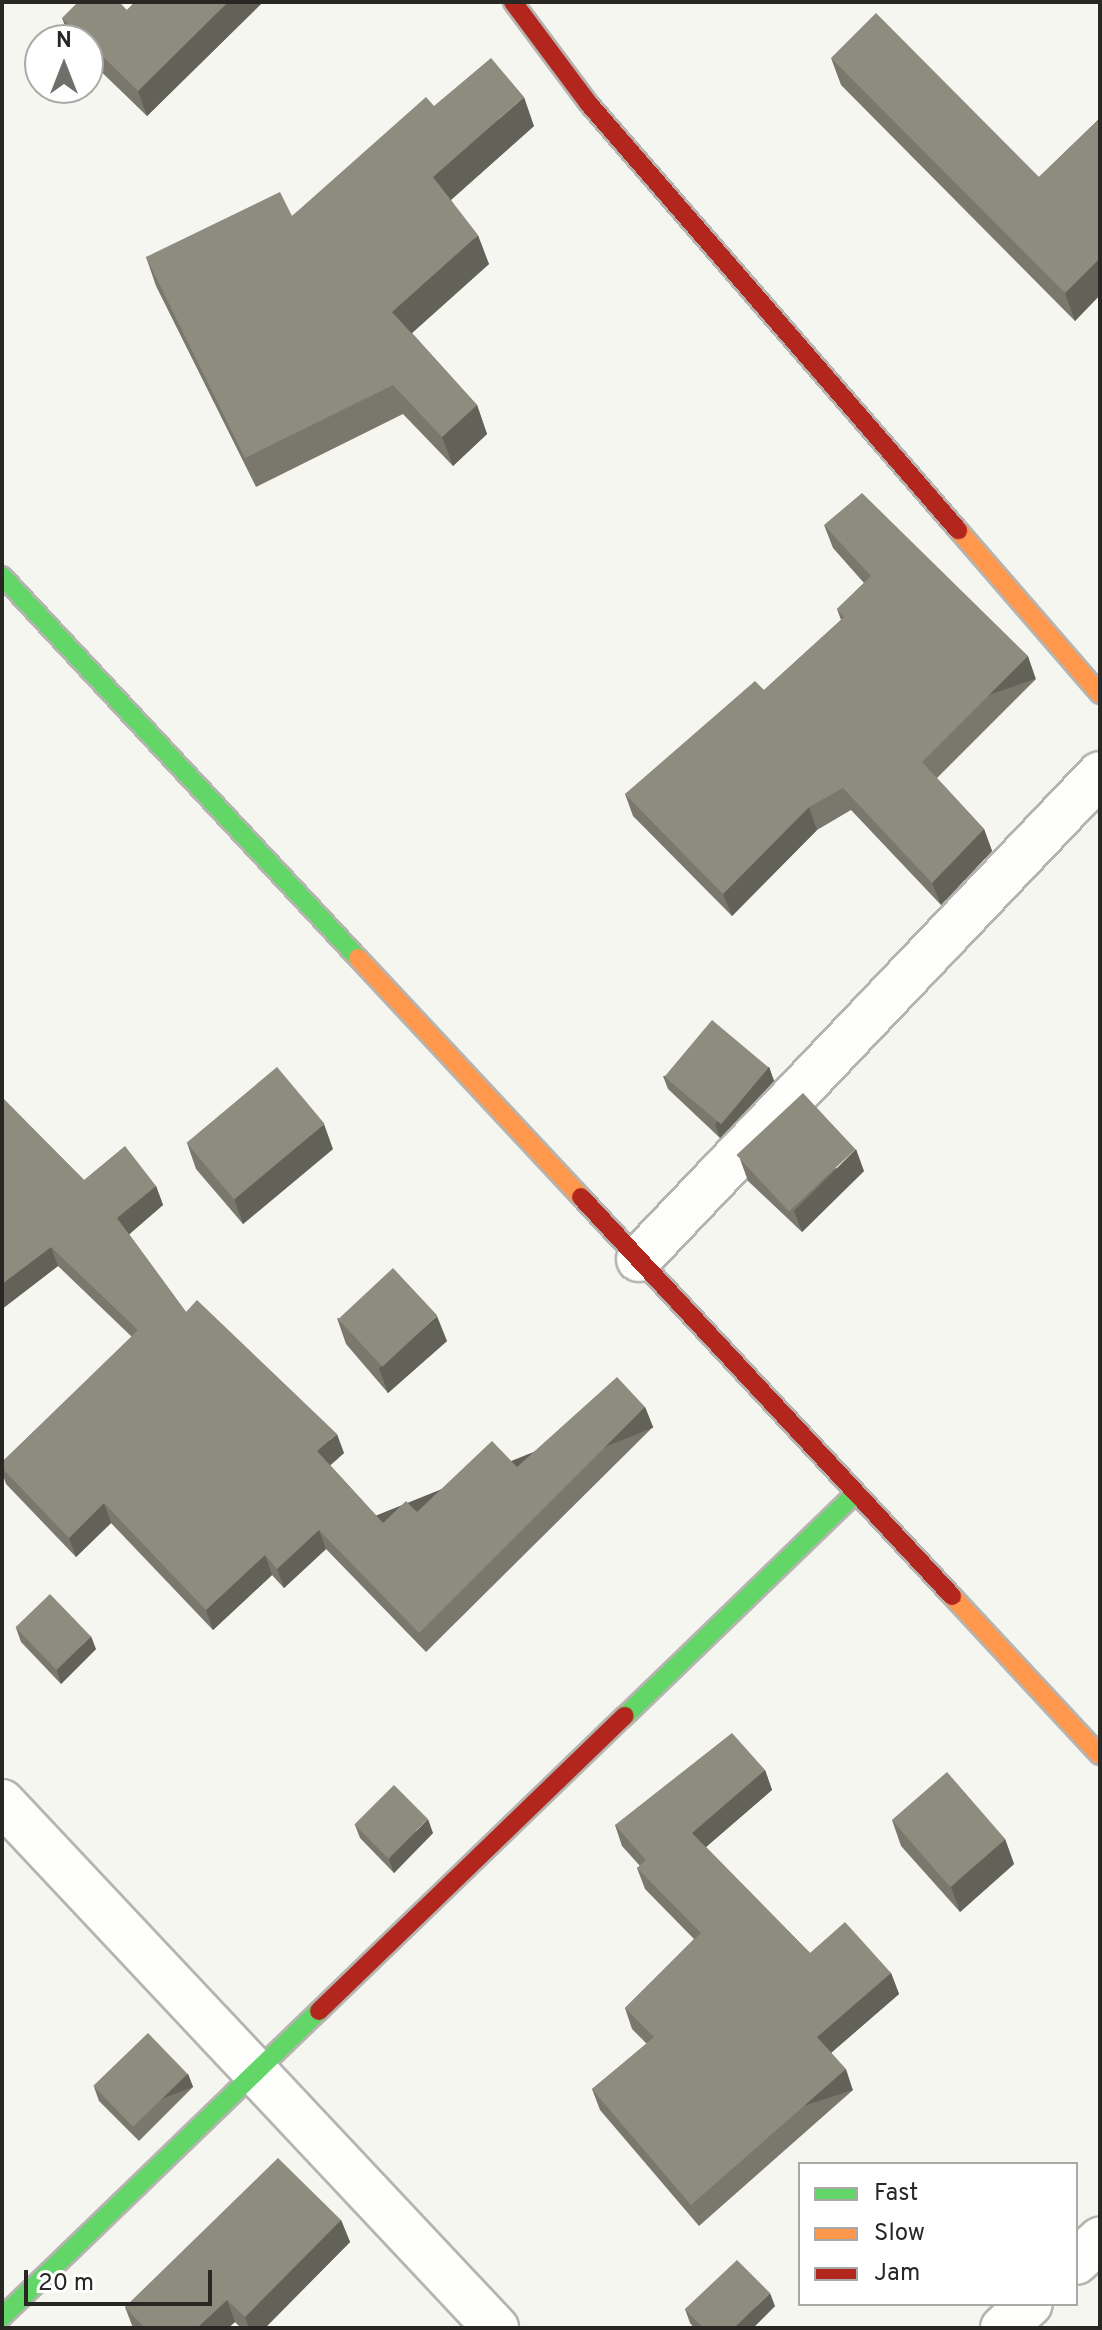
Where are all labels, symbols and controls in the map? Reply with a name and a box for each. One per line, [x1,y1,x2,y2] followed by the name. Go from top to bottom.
[24,24,104,104] north arrow
[56,28,72,55] text: N
[798,2162,1078,2306] legend
[874,2179,918,2209] text: Fast
[874,2219,925,2249] text: Slow
[28,2254,216,2304] scale bar
[874,2259,920,2289] text: Jam
[38,2269,94,2299] text: 20 m

